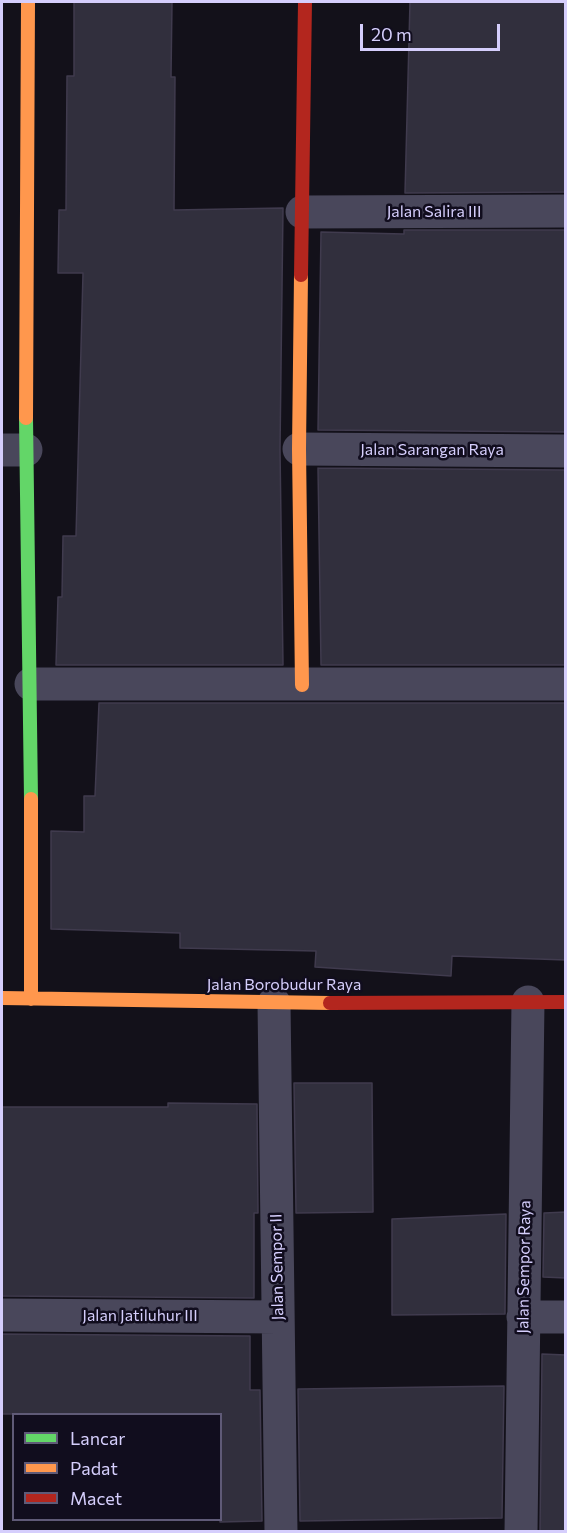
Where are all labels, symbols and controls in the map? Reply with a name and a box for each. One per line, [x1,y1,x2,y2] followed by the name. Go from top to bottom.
[363,12,502,50] scale bar
[371,23,412,45] text: 20 m
[387,202,481,222] street label: Jalan Salira III
[360,440,504,460] street label: Jalan Sarangan Raya
[207,975,361,995] street label: Jalan Borobudur Raya
[513,1200,535,1334] street label: Jalan Sempor Raya
[266,1213,288,1321] street label: Jalan Sempor II
[82,1306,198,1326] street label: Jalan Jatiluhur III
[12,1413,222,1521] legend
[70,1427,126,1449] text: Lancar
[70,1457,118,1479] text: Padat
[70,1487,122,1509] text: Macet

